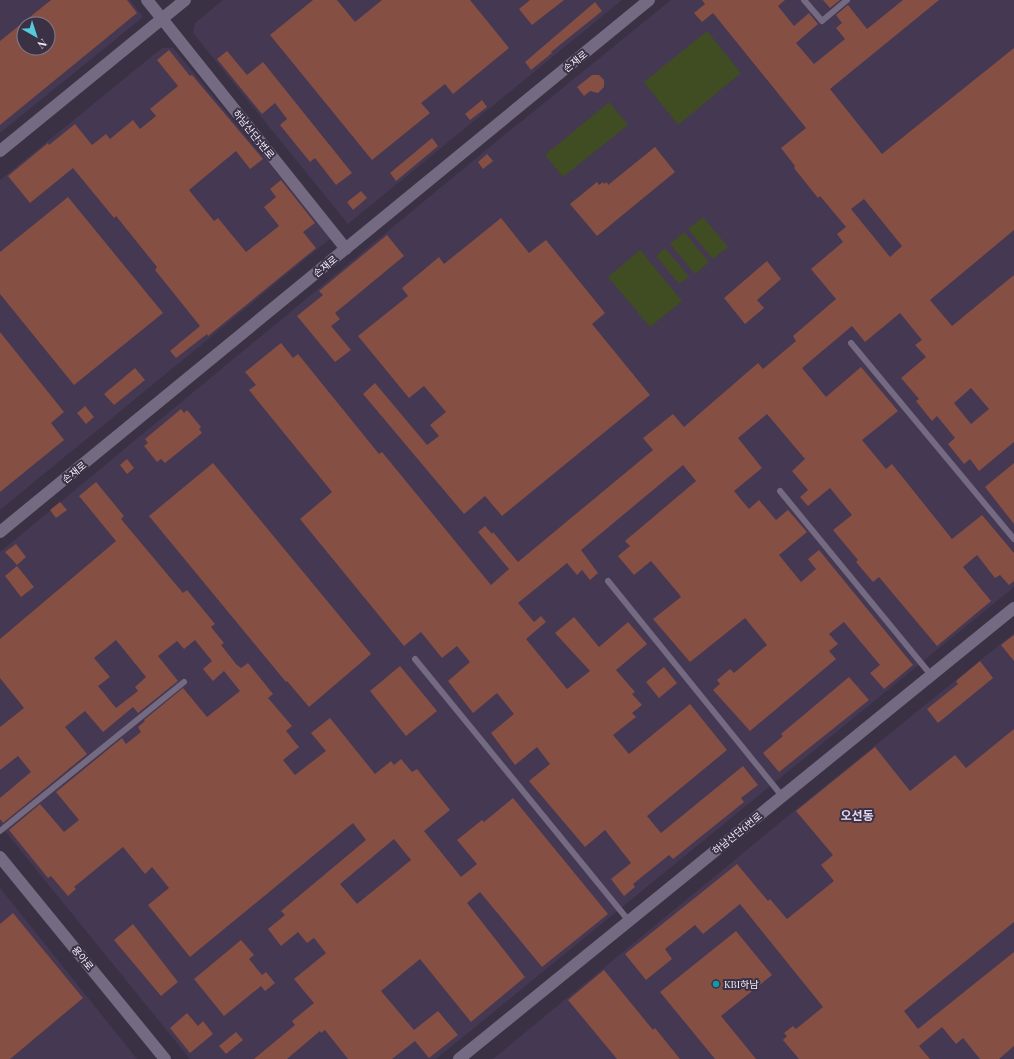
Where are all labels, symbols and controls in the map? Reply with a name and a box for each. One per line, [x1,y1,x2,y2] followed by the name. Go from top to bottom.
[16,16,56,56] north arrow
[35,36,50,53] text: N
[560,47,590,75] street label: 손재로
[230,107,278,161] street label: 하남산단5번로
[310,252,340,280] street label: 손재로
[59,458,89,486] street label: 손재로
[840,807,874,823] district label: 오선동
[709,809,765,857] street label: 하남산단6번로
[69,943,97,973] street label: 용아로
[724,977,759,991] place label: KBI하남
[711,979,721,989] marker: KBI하남

